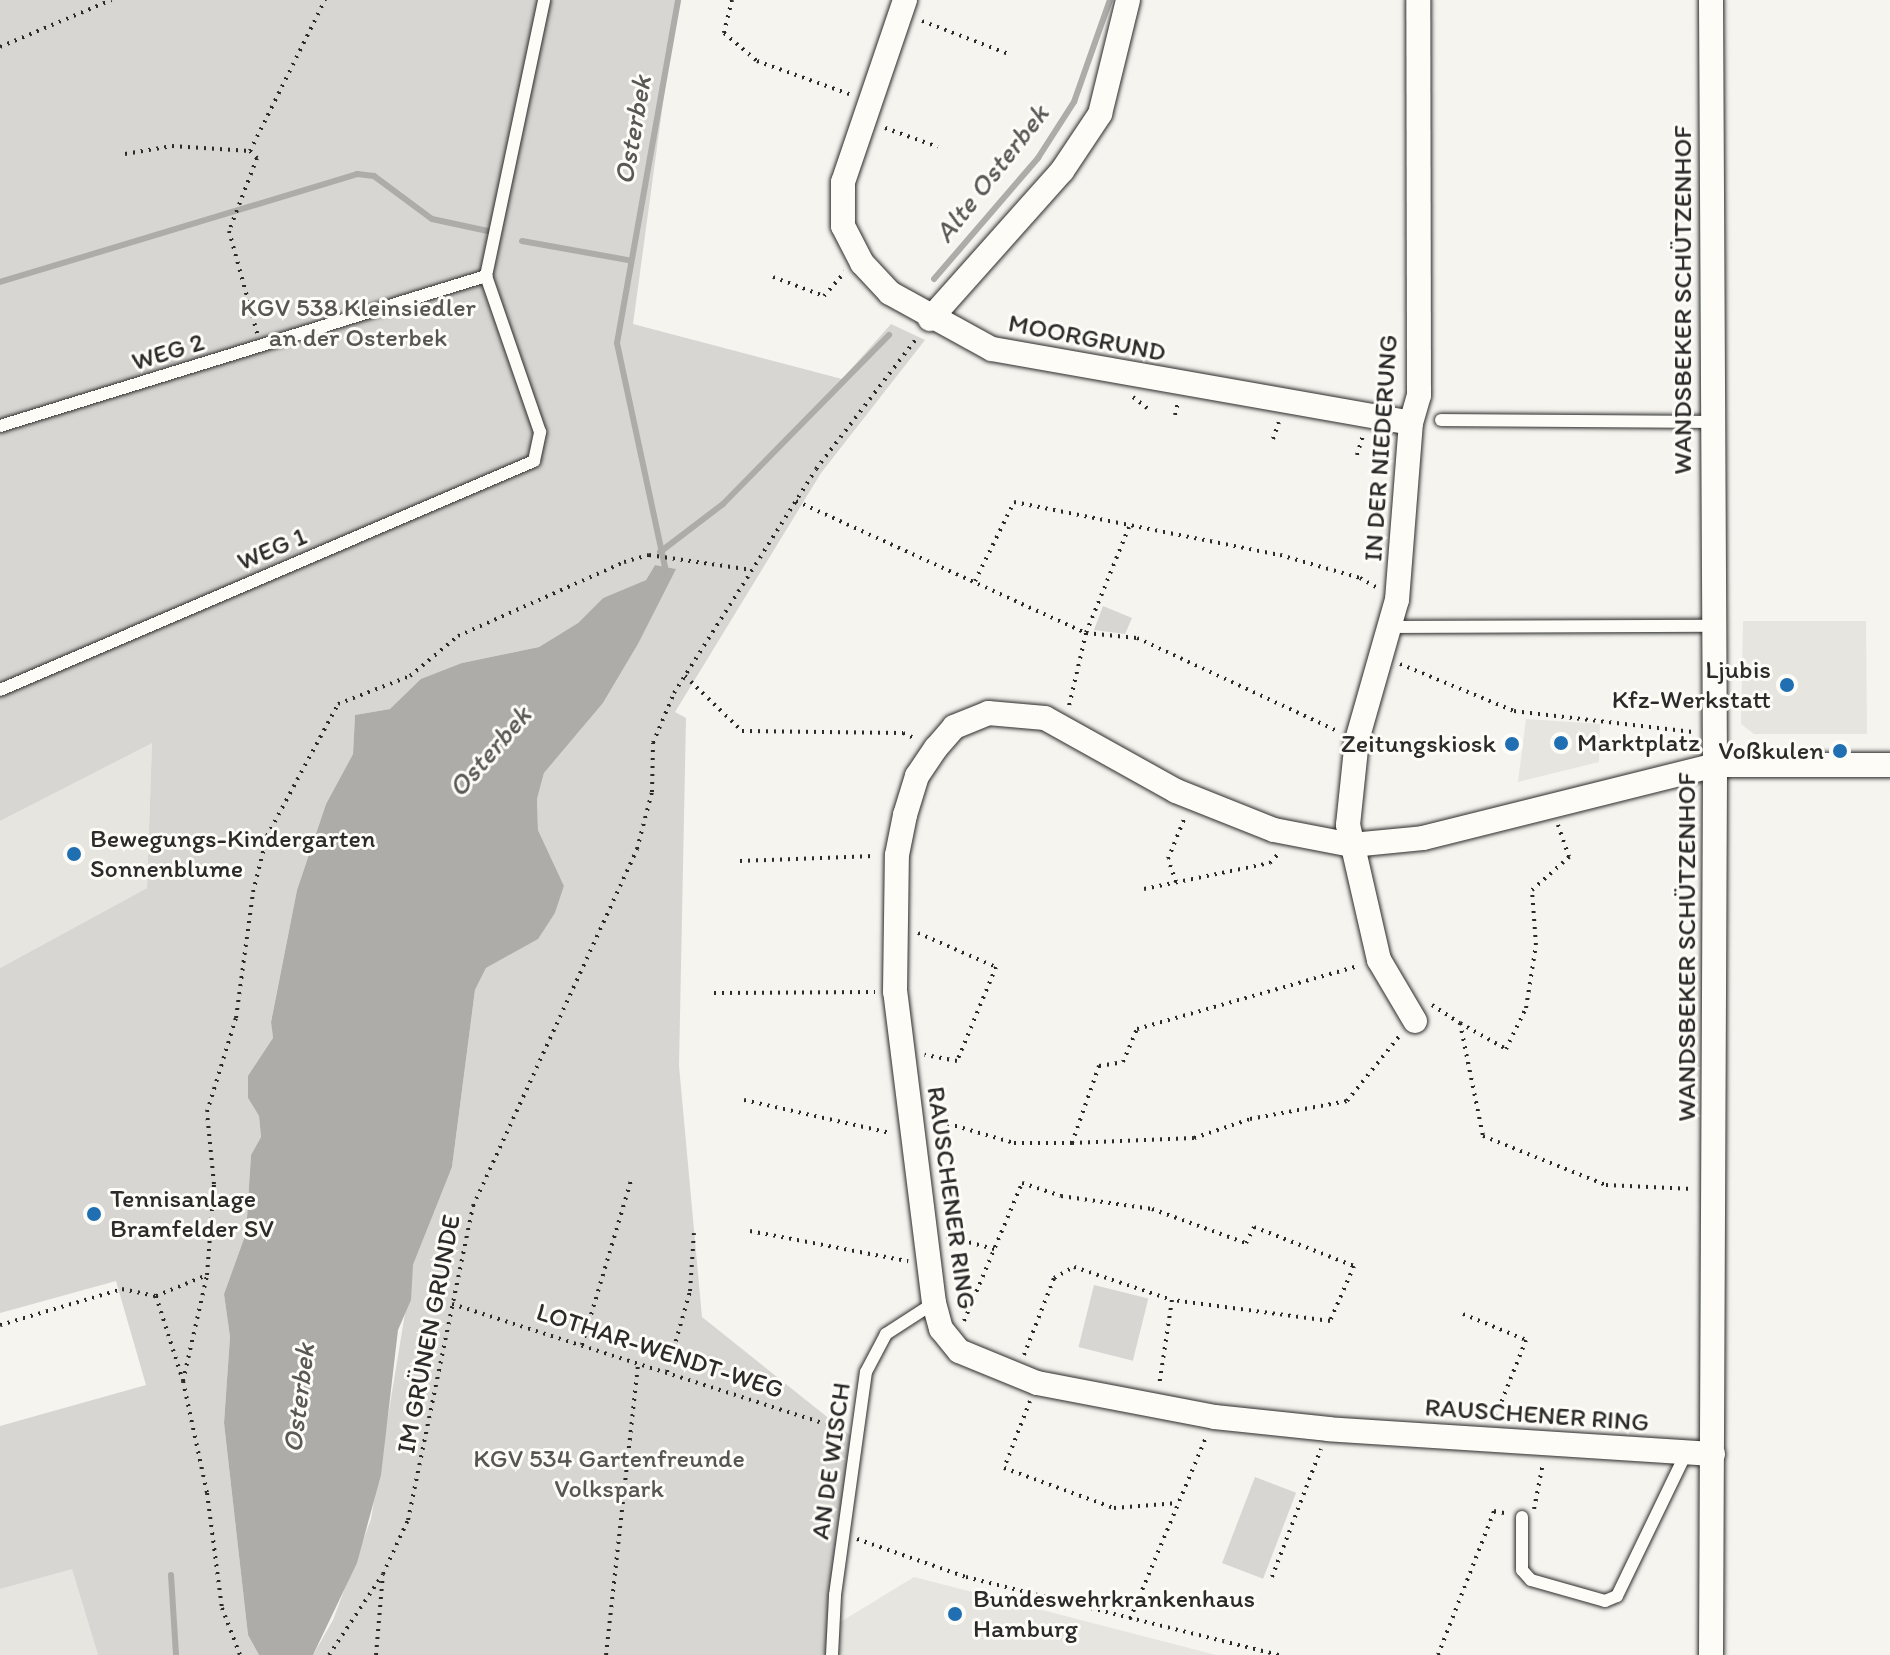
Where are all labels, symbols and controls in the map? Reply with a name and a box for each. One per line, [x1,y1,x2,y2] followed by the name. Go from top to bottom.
[606,73,658,187] water label: Osterbek
[927,97,1055,249] water label: Alte Osterbek
[1667,125,1699,475] street label: WANDSBEKER SCHÜTZENHOF
[240,292,476,354] park label: KGV 538 Kleinsiedler an der Osterbek
[1006,307,1168,369] street label: MOORGRUND
[128,326,208,378] street label: WEG 2
[1357,333,1405,563] street label: IN DER NIEDERUNG
[233,520,311,578] street label: WEG 1
[1612,654,1771,716] place label: Ljubis Kfz-Werkstatt
[1778,676,1796,694] marker: Ljubis Kfz-Werkstatt
[440,699,538,803] water label: Osterbek
[1577,727,1700,759] place label: Marktplatz
[1341,728,1496,760] place label: Zeitungskiosk
[1552,734,1570,752] marker: Marktplatz
[1503,735,1521,753] marker: Zeitungskiosk
[1718,735,1824,767] place label: Voßkulen
[1831,742,1849,760] marker: Voßkulen
[1671,772,1703,1122] street label: WANDSBEKER SCHÜTZENHOF
[90,823,376,884] place label: Bewegungs-Kindergarten Sonnenblume
[65,845,83,863] marker: Bewegungs-Kindergarten Sonnenblume
[920,1083,982,1313] street label: RAUSCHENER RING
[110,1183,274,1244] place label: Tennisanlage Bramfelder SV
[85,1205,103,1223] marker: Tennisanlage Bramfelder SV
[390,1212,468,1456] street label: IM GRÜNEN GRUNDE
[533,1296,787,1406] street label: LOTHAR-WENDT-WEG
[275,1341,321,1455] water label: Osterbek
[805,1380,857,1542] street label: AN DE WISCH
[1422,1391,1652,1439] street label: RAUSCHENER RING
[473,1443,745,1504] park label: KGV 534 Gartenfreunde Volkspark
[973,1583,1255,1644] place label: Bundeswehrkrankenhaus Hamburg
[944,1603,966,1625] marker: Bundeswehrkrankenhaus Hamburg

